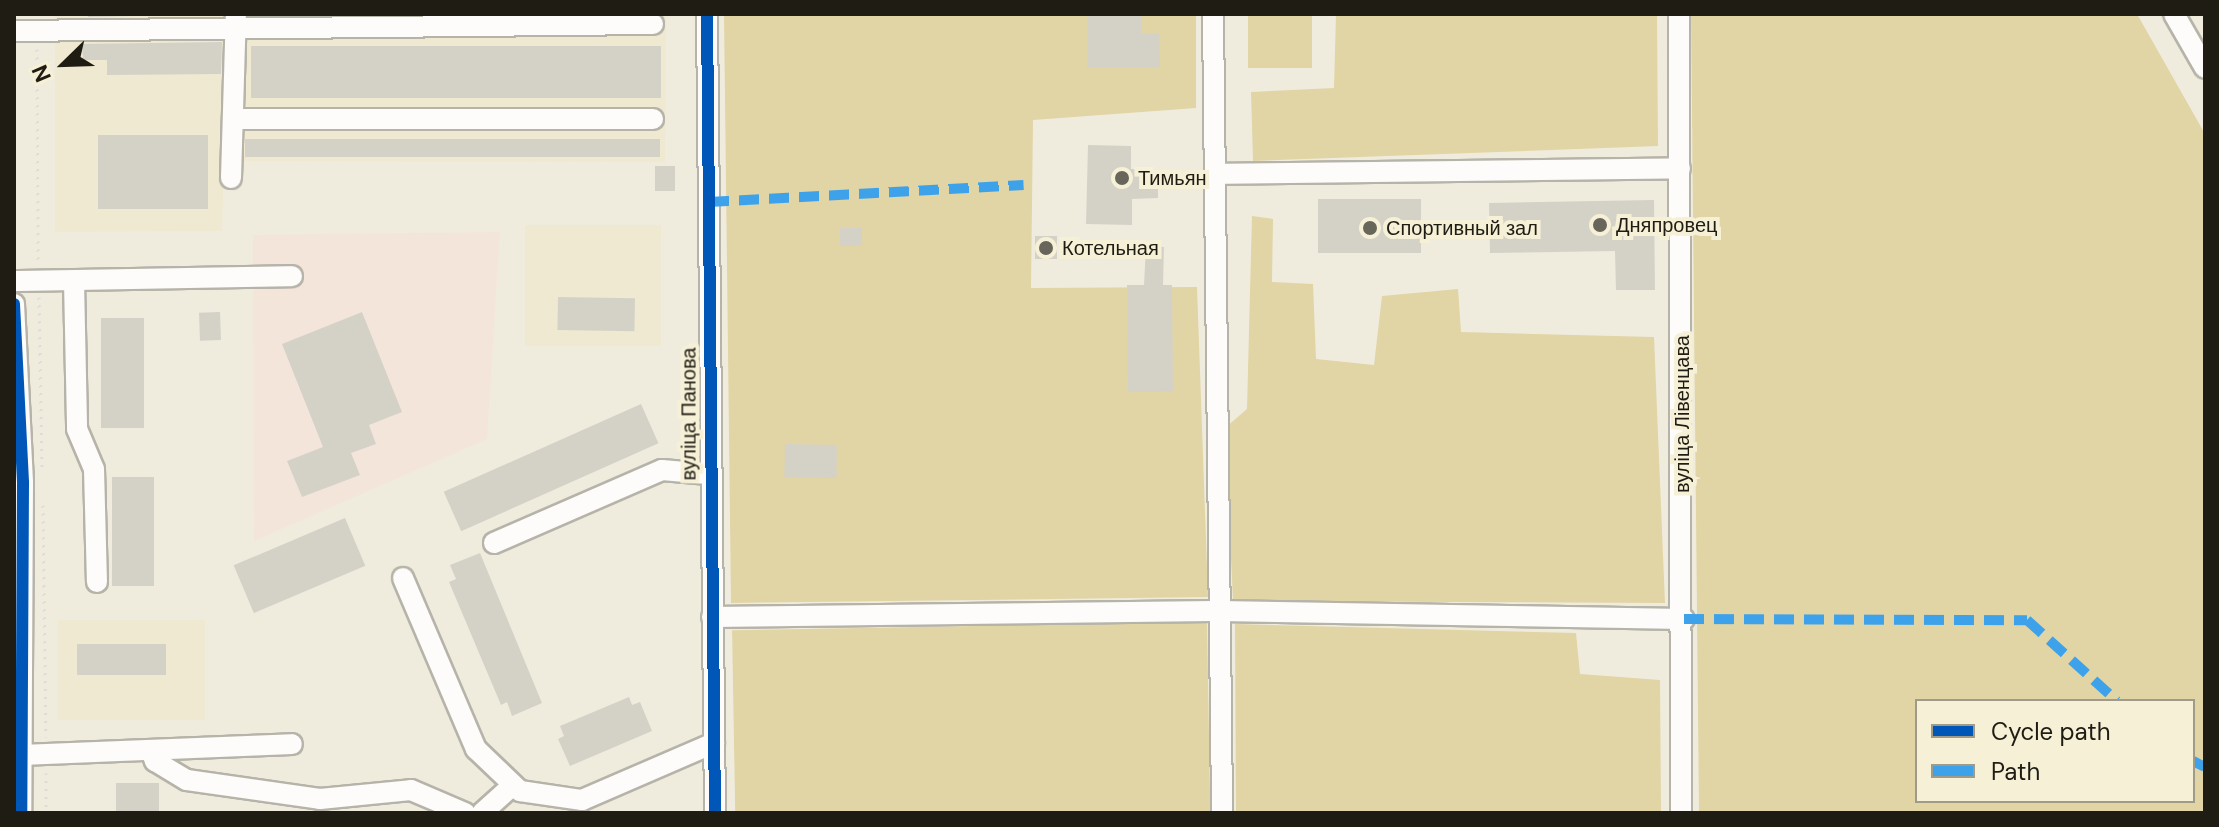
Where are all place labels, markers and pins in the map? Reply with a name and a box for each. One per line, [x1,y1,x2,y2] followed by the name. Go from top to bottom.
[1138,166,1207,190] place label: Тимьян
[1113,169,1131,187] marker: Тимьян
[1616,213,1717,237] place label: Дняпровец
[1386,216,1538,240] place label: Спортивный зал
[1591,216,1609,234] marker: Дняпровец
[1361,219,1379,237] marker: Спортивный зал
[1062,236,1159,260] place label: Котельная
[1037,239,1055,257] marker: Котельная

